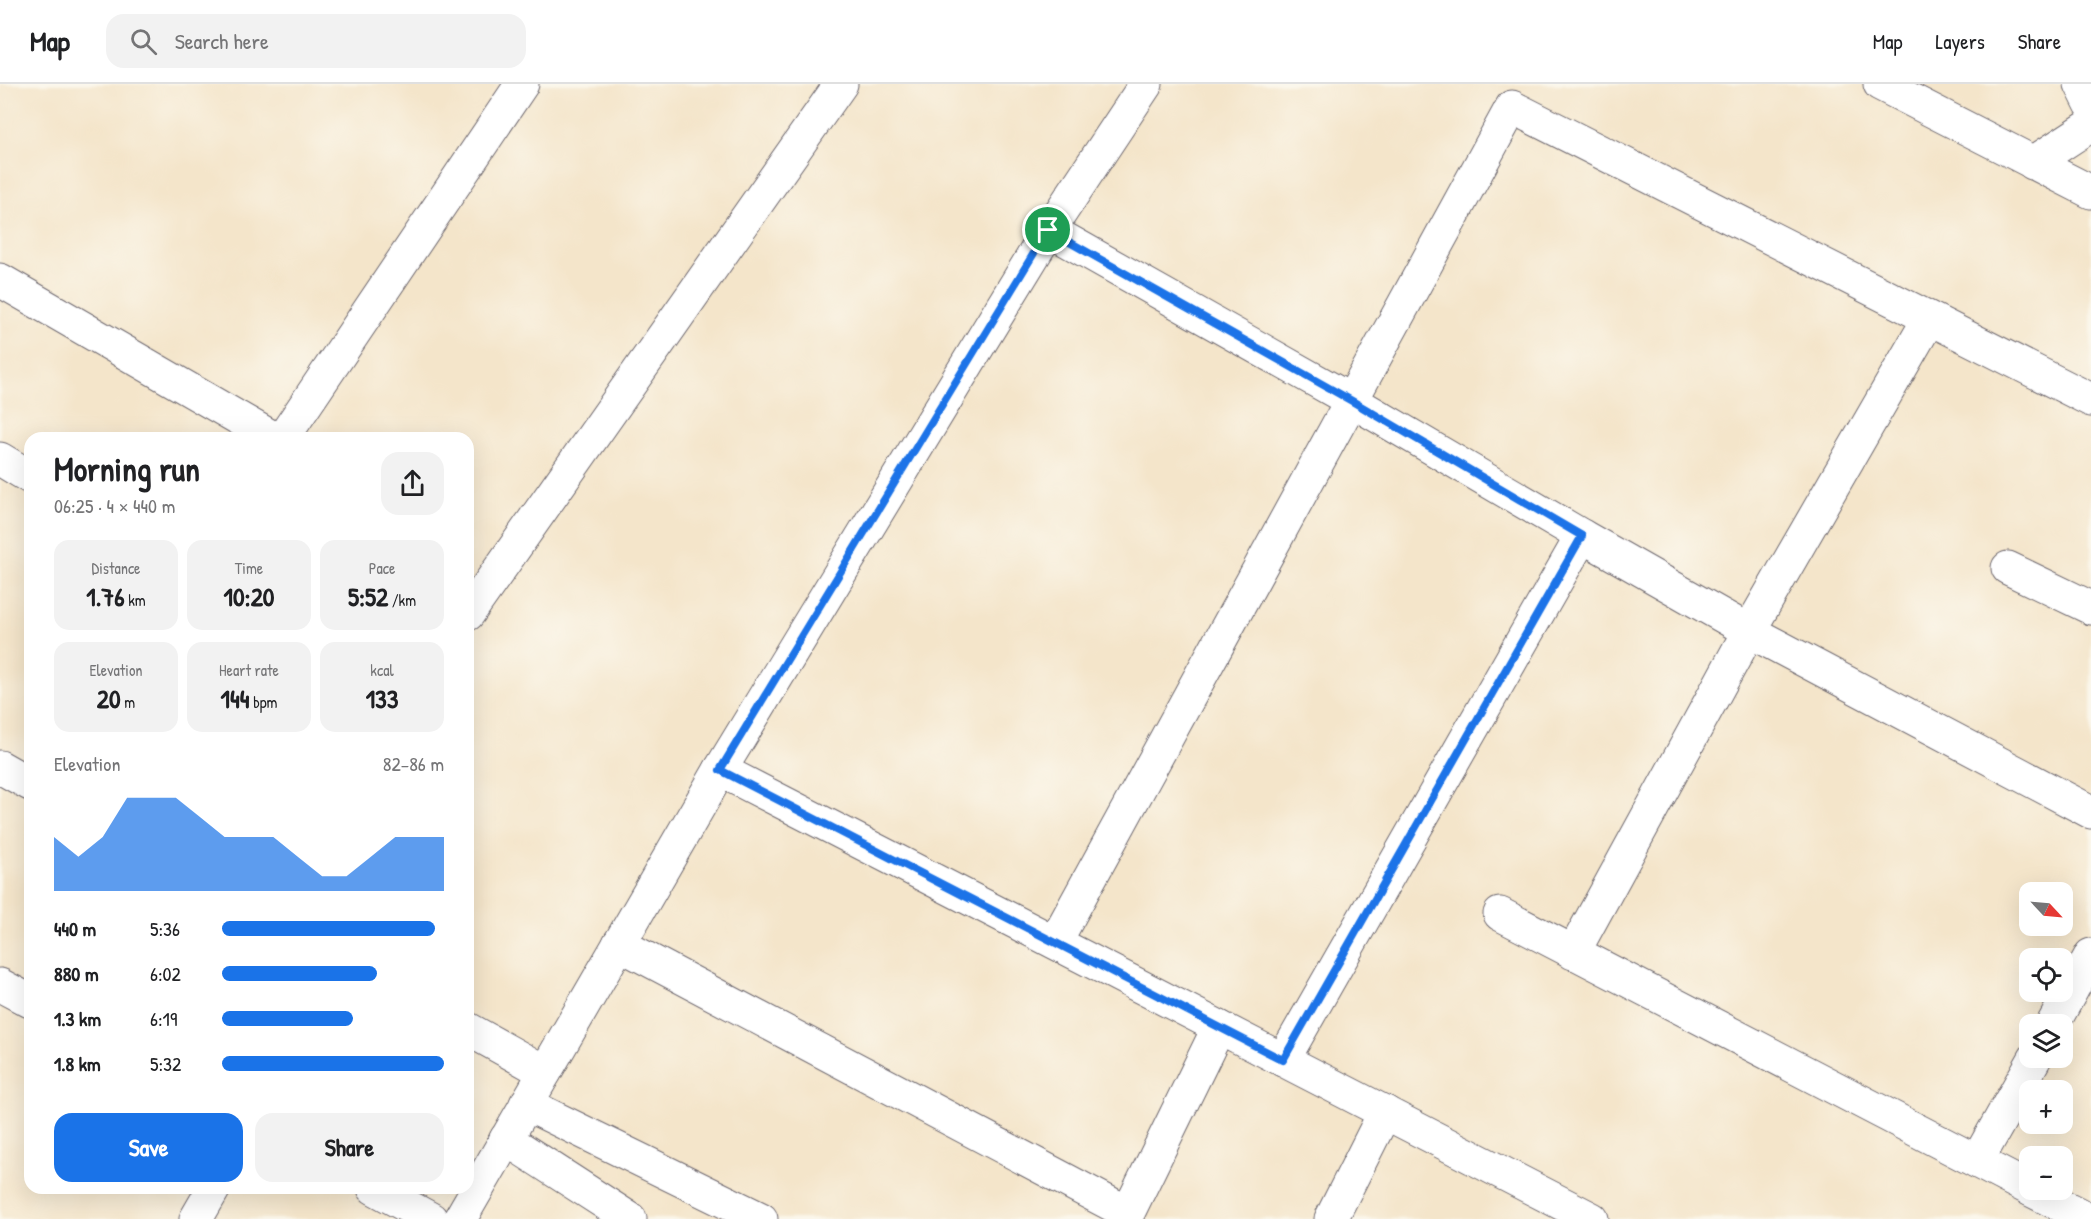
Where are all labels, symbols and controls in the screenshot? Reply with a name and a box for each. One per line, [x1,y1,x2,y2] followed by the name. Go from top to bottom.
[106,14,526,68] search box
[30,22,70,60] text: Map
[127,25,160,58] icon: search
[175,26,269,56] text: Search here
[1873,27,1902,56] text: Map
[1935,27,1985,56] text: Layers
[2018,27,2061,56] text: Share
[1022,204,1073,255] pin
[1031,213,1064,246] icon: arrive
[54,447,200,491] text: Morning run
[381,452,444,515] button: share
[54,492,175,519] text: 06:25 · 4 × 440 m
[92,557,140,579] text: Distance
[235,557,263,579] text: Time
[369,557,395,579] text: Pace
[86,579,125,614] text: 1.76
[224,579,274,614] text: 10:20
[348,579,388,614] text: 5:52
[125,589,146,611] text: km
[388,589,416,611] text: /km
[89,659,143,681] text: Elevation
[219,659,279,681] text: Heart rate
[370,659,394,681] text: kcal
[97,681,121,716] text: 20
[221,681,249,716] text: 144
[366,681,398,716] text: 133
[121,691,135,713] text: m
[249,691,277,713] text: bpm
[54,750,120,777] text: Elevation
[383,750,444,777] text: 82–86 m
[2019,882,2073,936] north arrow
[2019,882,2073,1200] map controls
[54,915,96,942] text: 440 m
[150,915,180,942] text: 5:36
[2019,948,2073,1002] button: locate
[54,960,98,987] text: 880 m
[150,960,181,987] text: 6:02
[54,1005,101,1032] text: 1.3 km
[150,1005,177,1032] text: 6:19
[2019,1014,2073,1068] button: layers
[54,1050,101,1077] text: 1.8 km
[150,1050,181,1077] text: 5:32
[2019,1080,2073,1134] button: +
[54,1113,243,1182] button: Save
[255,1113,444,1182] button: Share
[2019,1146,2073,1200] button: −

